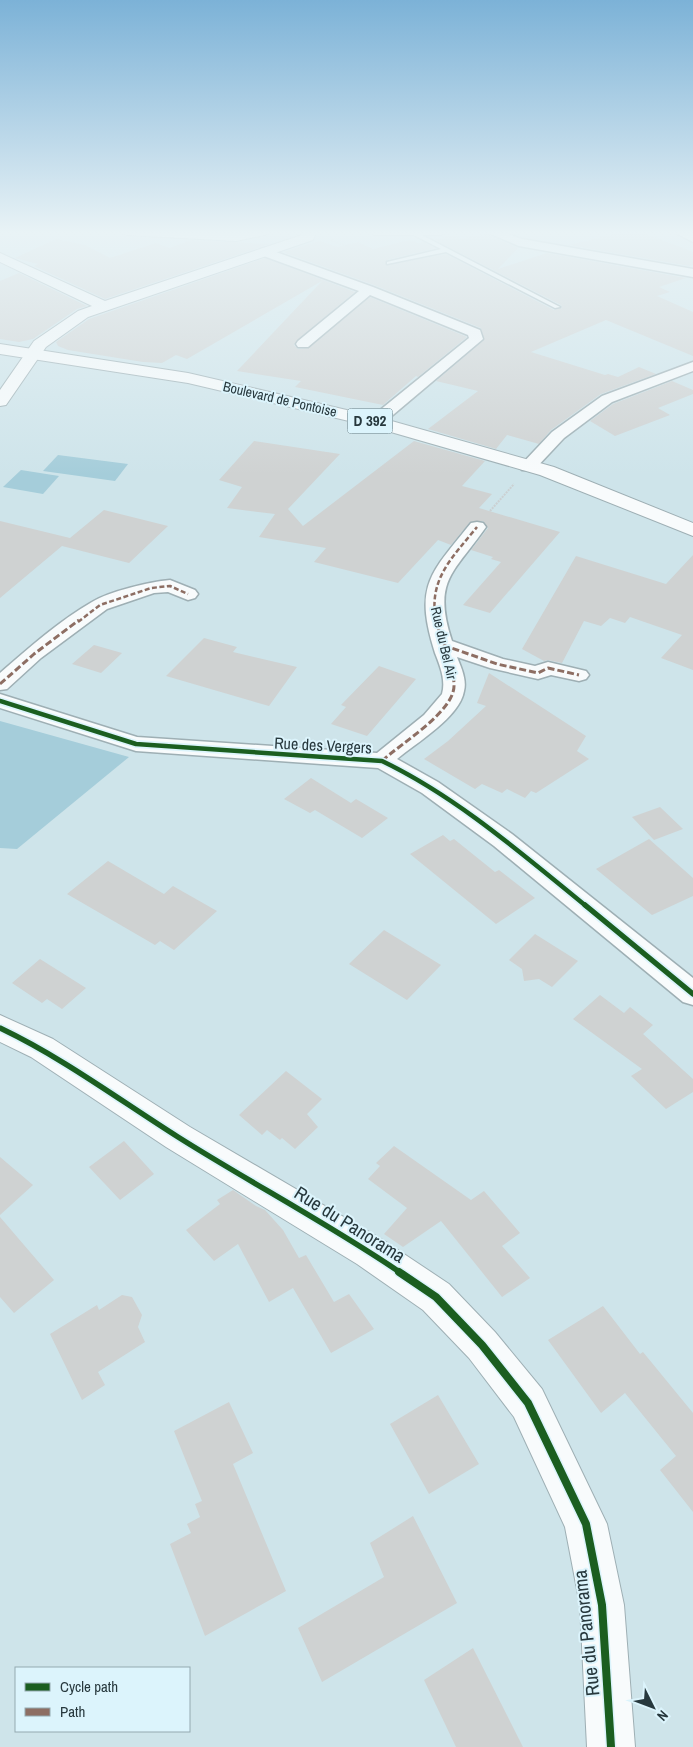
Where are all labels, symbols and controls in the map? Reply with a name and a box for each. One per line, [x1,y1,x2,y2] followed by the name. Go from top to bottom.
[221,377,339,421] street label: Boulevard de Pontoise
[348,408,392,434] road number: D 392
[427,605,461,681] street label: Rue du Bel Air
[274,731,372,759] street label: Rue des Vergers
[289,1179,411,1269] street label: Rue du Panorama
[566,1568,606,1697] street label: Rue du Panorama
[15,1667,190,1732] legend
[60,1676,118,1697] text: Cycle path
[628,1682,678,1732] north arrow
[60,1701,85,1722] text: Path
[653,1707,672,1725] text: N

